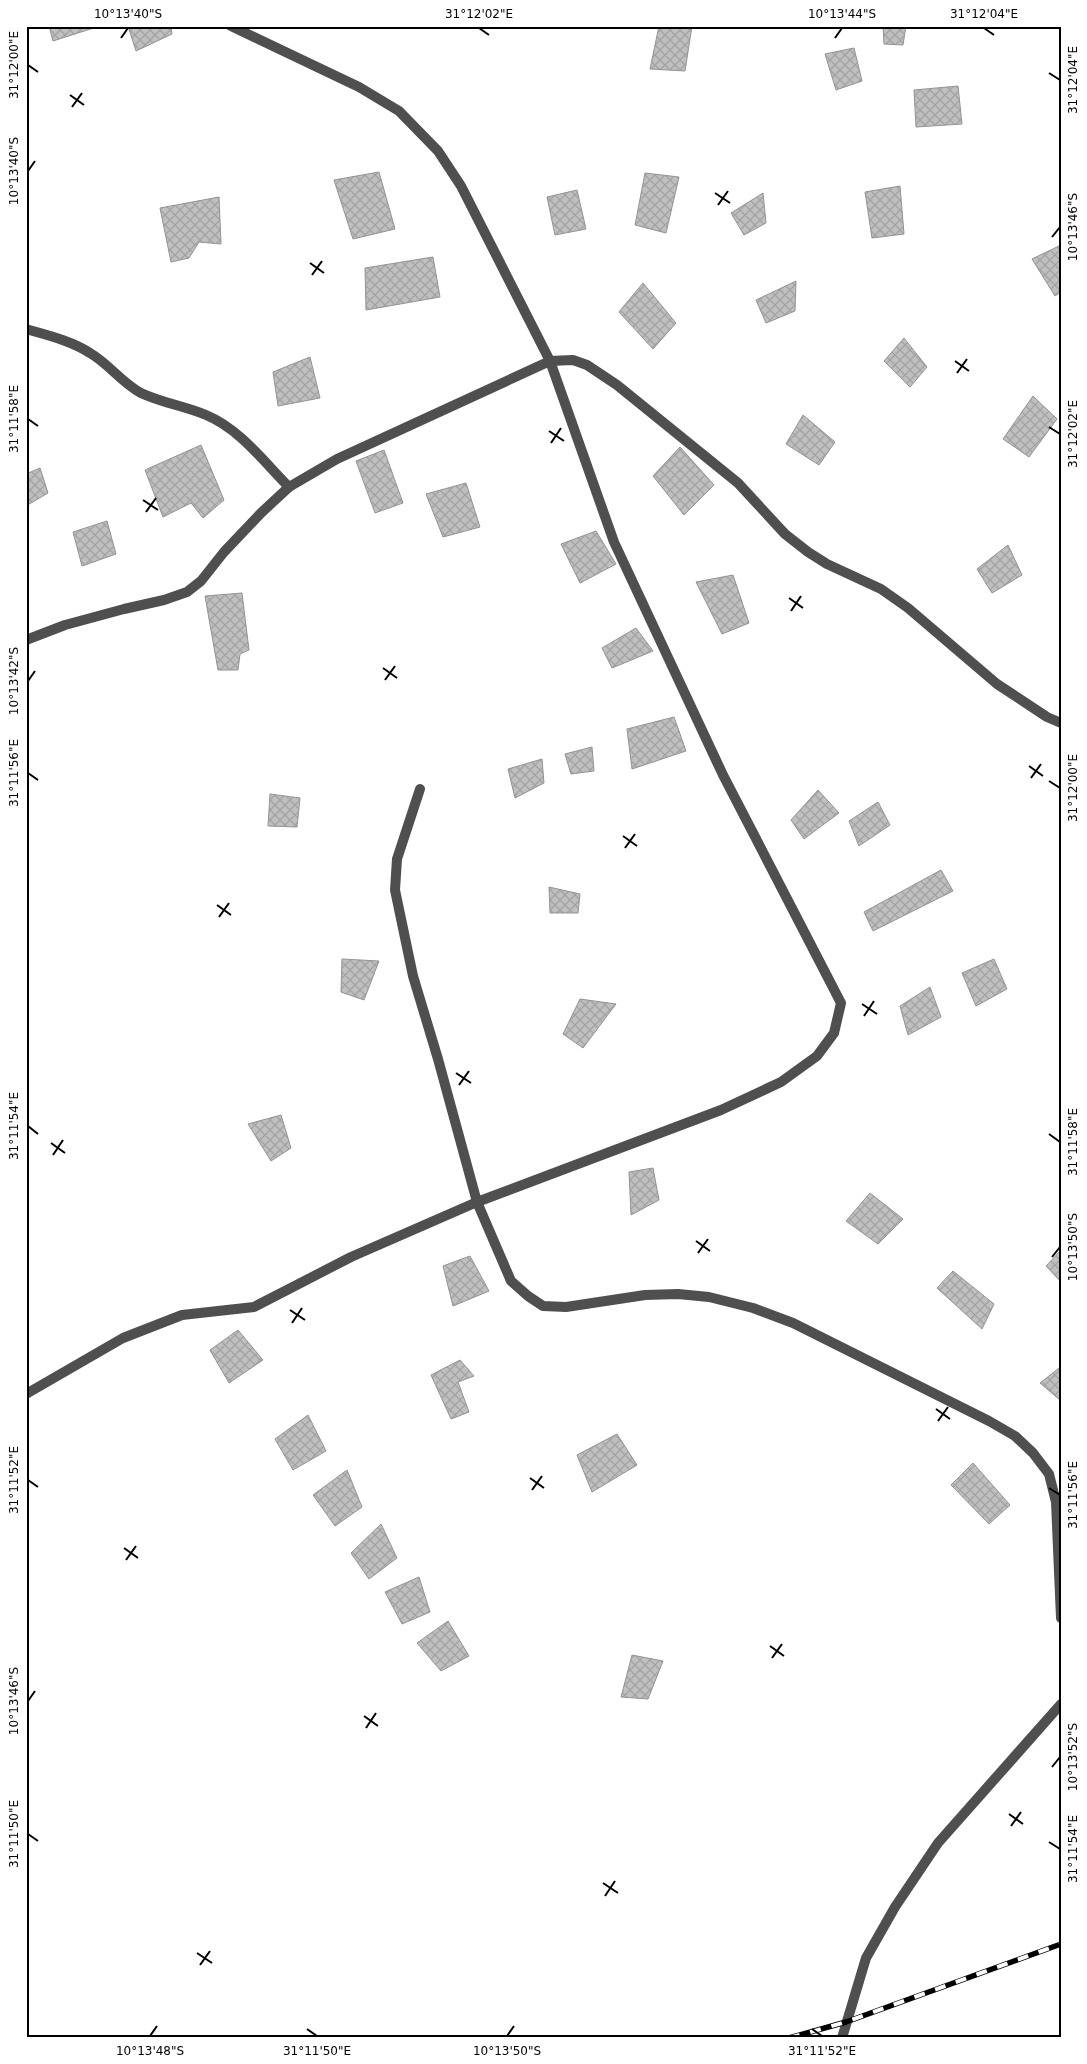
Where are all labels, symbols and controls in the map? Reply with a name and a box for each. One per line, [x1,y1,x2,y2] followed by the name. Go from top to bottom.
[94,7,162,21] text: 10°13'40"S
[445,7,513,21] text: 31°12'02"E
[808,7,876,21] text: 10°13'44"S
[950,7,1018,21] text: 31°12'04"E
[7,31,21,99] text: 31°12'00"E
[1066,46,1080,114] text: 31°12'04"E
[7,137,21,205] text: 10°13'40"S
[1066,193,1080,261] text: 10°13'46"S
[7,385,21,453] text: 31°11'58"E
[1066,400,1080,468] text: 31°12'02"E
[7,647,21,715] text: 10°13'42"S
[7,739,21,807] text: 31°11'56"E
[1066,754,1080,822] text: 31°12'00"E
[7,1092,21,1160] text: 31°11'54"E
[1066,1108,1080,1176] text: 31°11'58"E
[1066,1213,1080,1281] text: 10°13'50"S
[7,1446,21,1514] text: 31°11'52"E
[1066,1461,1080,1529] text: 31°11'56"E
[7,1667,21,1735] text: 10°13'46"S
[1066,1723,1080,1791] text: 10°13'52"S
[7,1800,21,1868] text: 31°11'50"E
[1066,1815,1080,1883] text: 31°11'54"E
[116,2044,184,2058] text: 10°13'48"S
[283,2044,351,2058] text: 31°11'50"E
[473,2044,541,2058] text: 10°13'50"S
[788,2044,856,2058] text: 31°11'52"E

